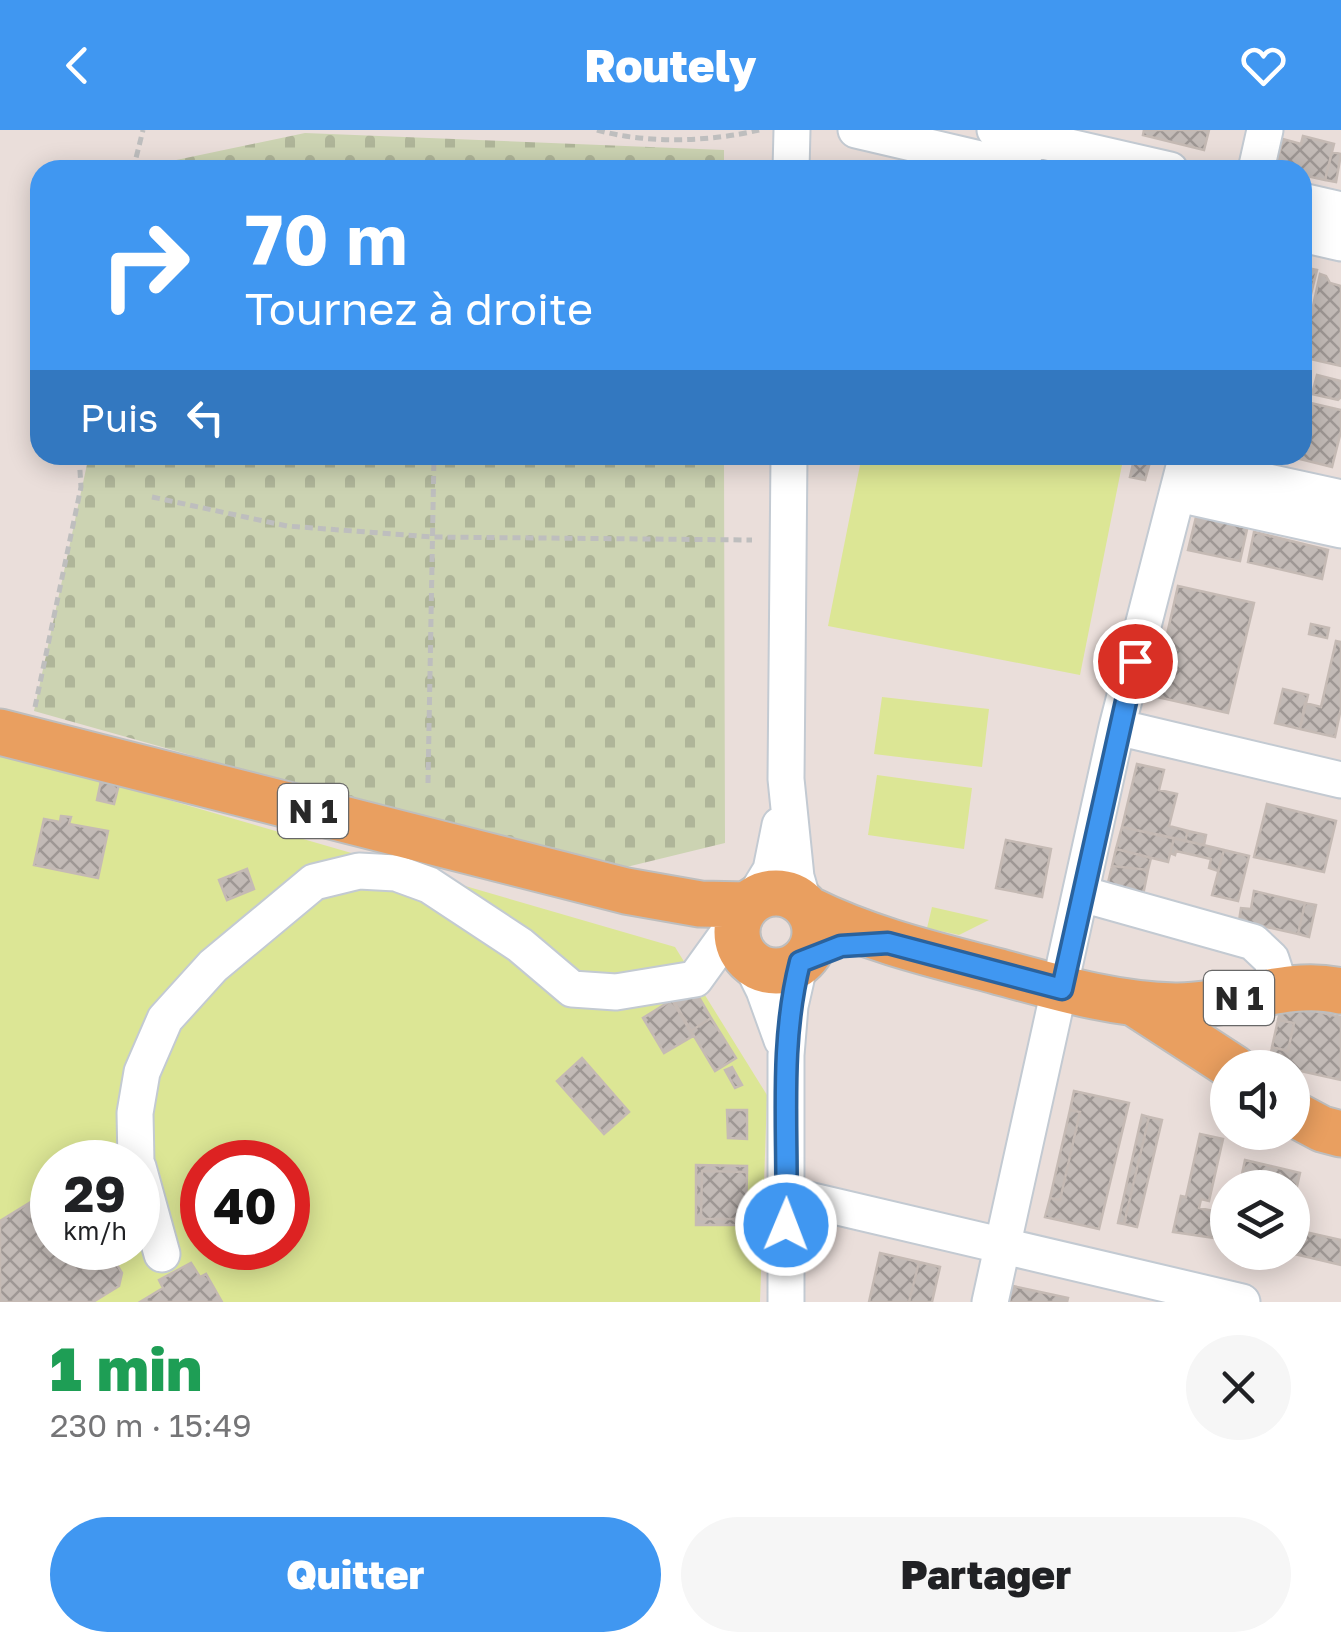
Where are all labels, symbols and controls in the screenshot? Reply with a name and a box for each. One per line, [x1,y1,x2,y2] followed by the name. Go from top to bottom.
[50,38,105,93] icon: back
[584,38,757,92] text: Routely
[1236,38,1291,93] icon: heart
[245,196,407,280] text: 70 m
[80,200,210,330] icon: right
[245,281,593,335] text: Tournez à droite
[178,390,233,445] icon: left
[80,395,158,440] text: Puis
[1093,619,1178,704] pin
[1108,634,1163,689] icon: arrive
[278,784,348,838] road number: N 1
[1204,971,1274,1025] road number: N 1
[1210,1050,1310,1270] map controls
[1210,1050,1310,1150] button: sound
[180,1140,310,1270] speed limit sign: 40
[64,1163,126,1223] text: 29
[1210,1170,1310,1270] button: layers
[734,1173,838,1277] position arrow
[63,1215,127,1246] text: km/h
[50,1332,202,1404] text: 1 min
[1186,1335,1291,1440] button: close
[50,1406,252,1444] text: 230 m · 15:49
[50,1517,661,1632] button: Quitter
[681,1517,1291,1632] button: Partager

